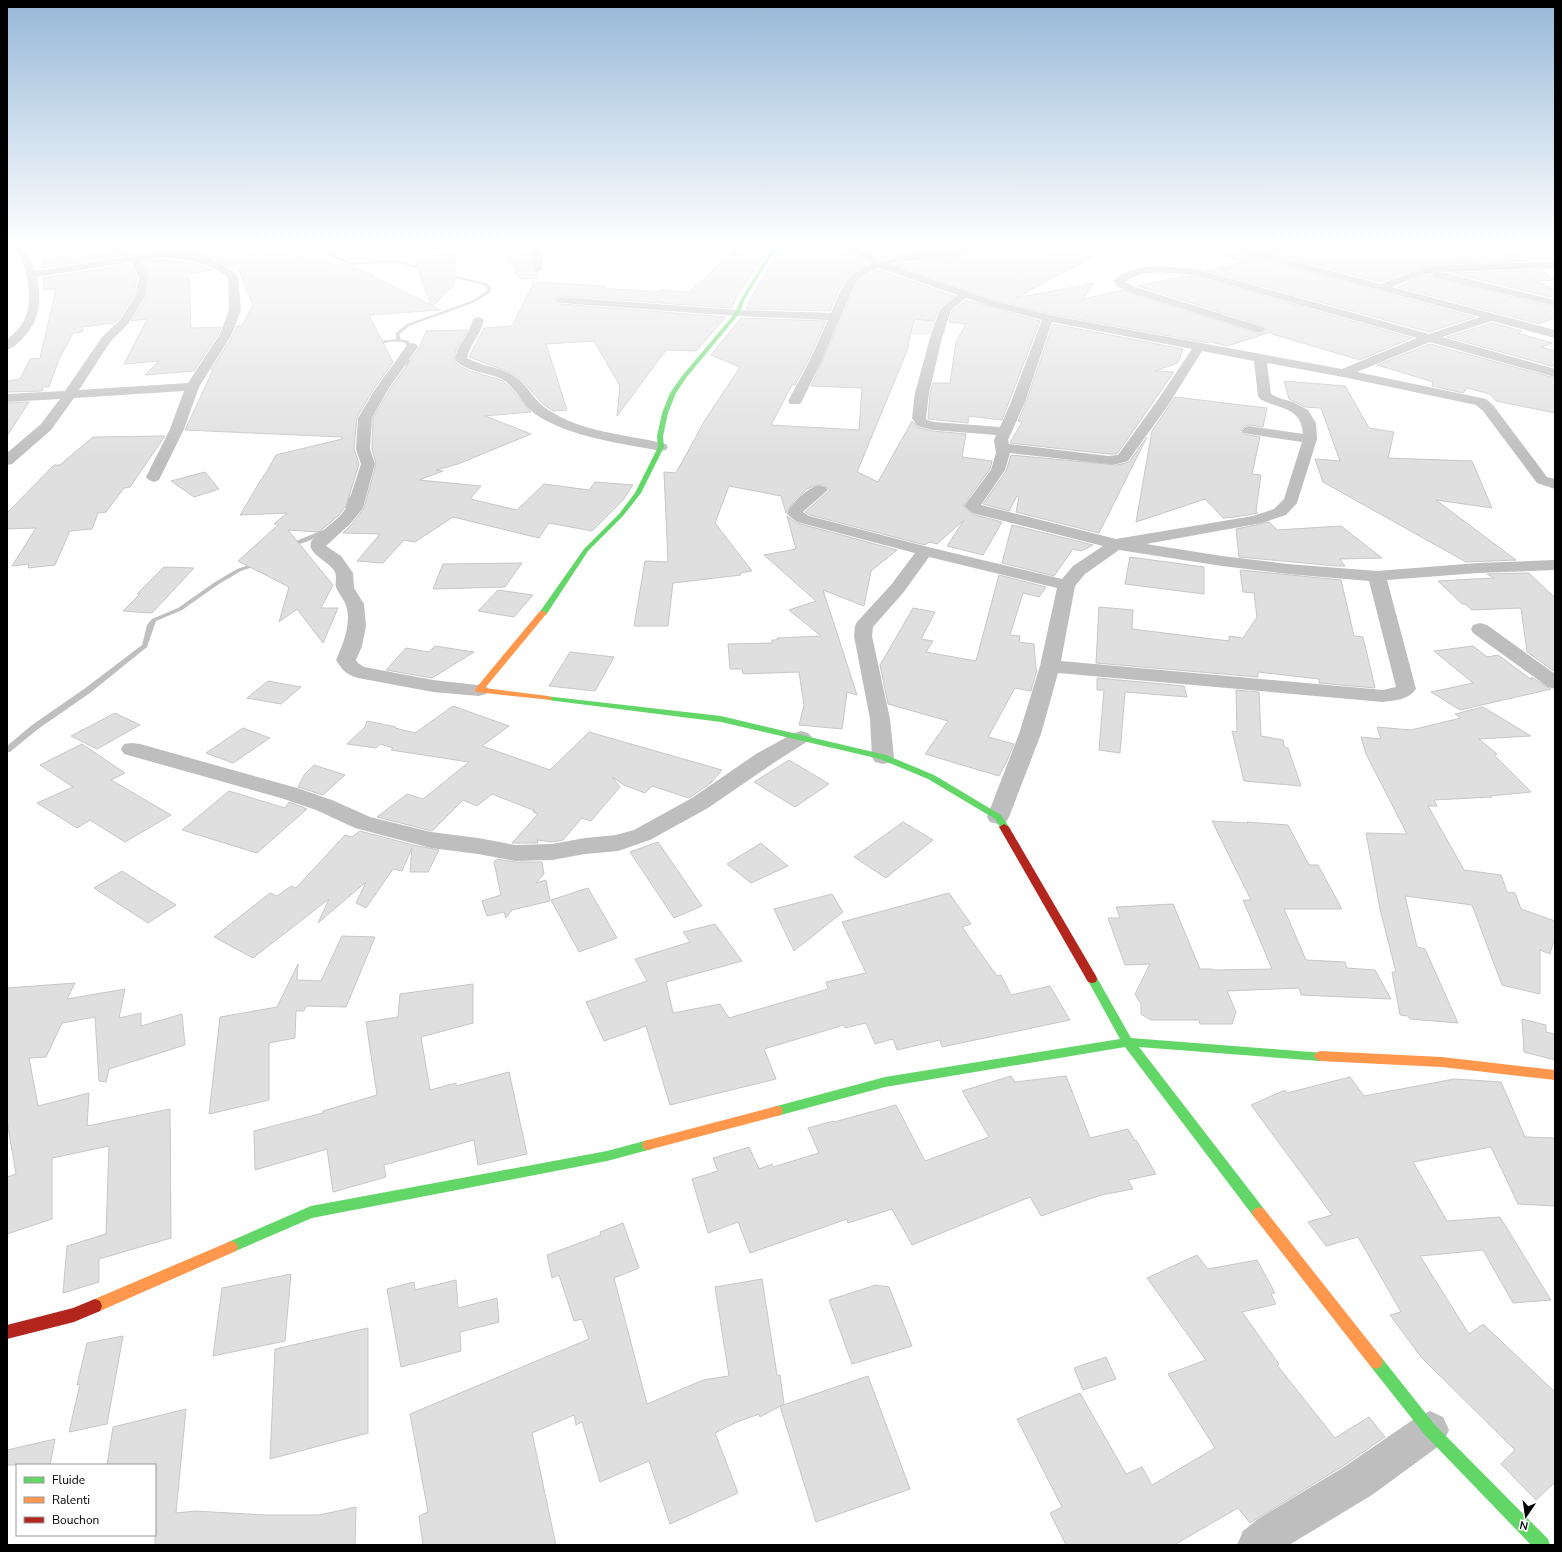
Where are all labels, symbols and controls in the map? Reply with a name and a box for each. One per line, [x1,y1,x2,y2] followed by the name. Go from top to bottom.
[16,1464,156,1536] legend
[52,1472,85,1488] text: Fluide
[52,1492,90,1508] text: Ralenti
[1506,1496,1546,1536] north arrow
[52,1512,99,1528] text: Bouchon
[1518,1517,1530,1533] text: N

